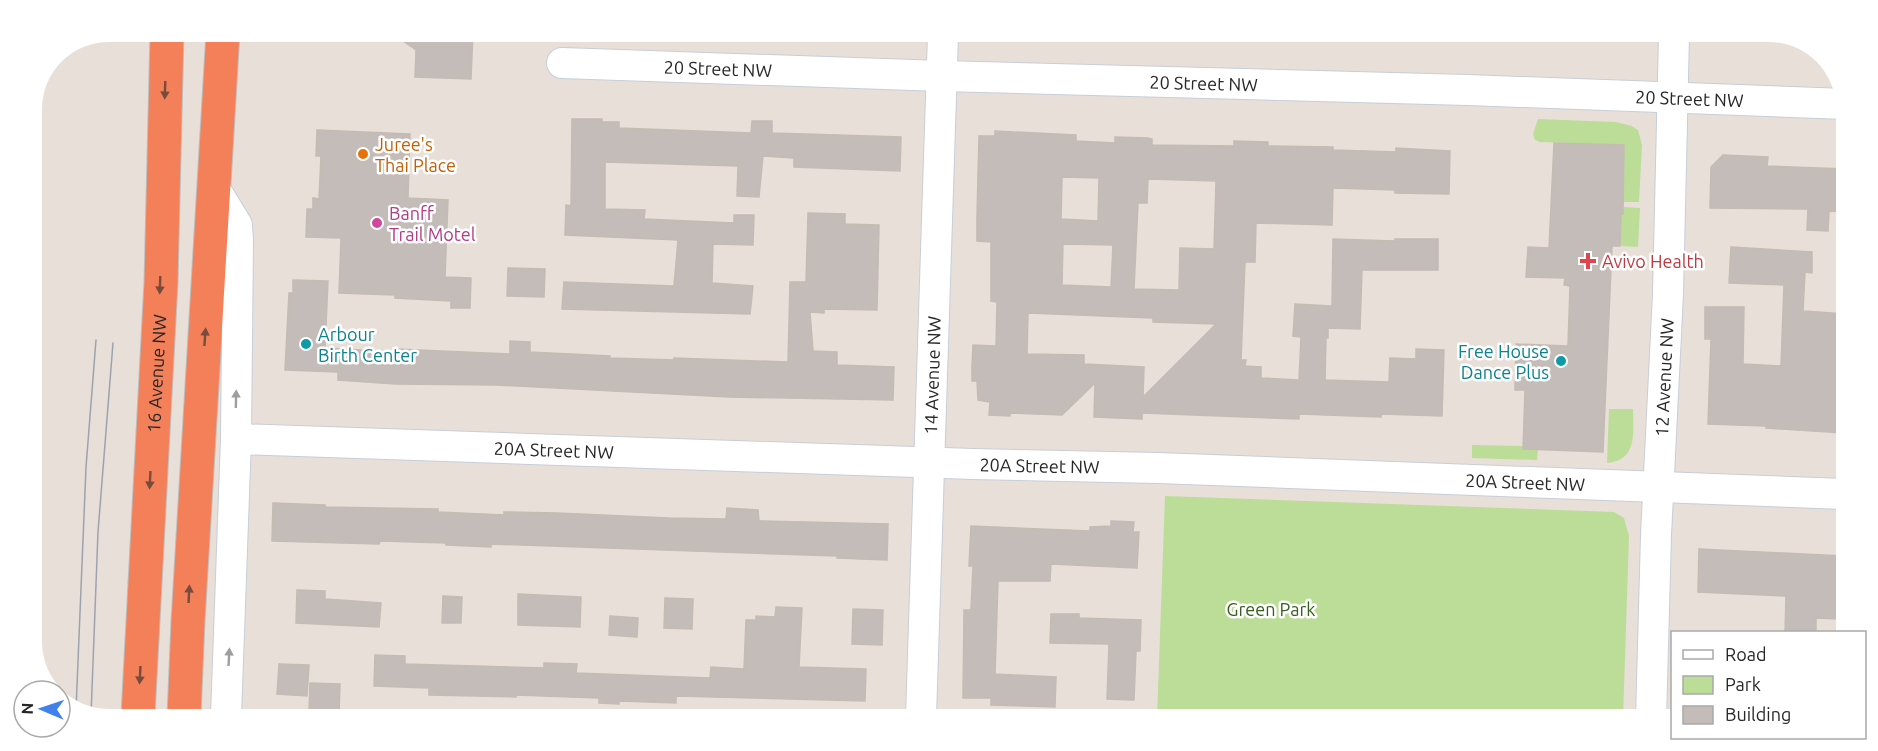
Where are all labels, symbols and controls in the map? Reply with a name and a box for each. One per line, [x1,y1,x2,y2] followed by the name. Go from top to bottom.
[663,56,773,80] street label: 20 Street NW
[1149,72,1258,94] street label: 20 Street NW
[160,81,170,100] one-way arrow
[1635,86,1744,110] street label: 20 Street NW
[375,134,456,175] place label: Juree's Thai Place
[356,147,370,161] marker: Juree's Thai Place
[389,203,476,244] place label: Banff Trail Motel
[370,216,384,230] marker: Banff Trail Motel
[1602,251,1704,271] place label: Avivo Health
[1579,252,1597,270] marker: Avivo Health
[156,276,165,295] one-way arrow
[143,313,169,433] street label: 16 Avenue NW
[920,315,944,435] street label: 14 Avenue NW
[1651,317,1677,437] street label: 12 Avenue NW
[318,324,417,365] place label: Arbour Birth Center
[201,327,210,346] one-way arrow
[299,337,313,351] marker: Arbour Birth Center
[1458,341,1549,382] place label: Free House Dance Plus
[1554,354,1568,368] marker: Free House Dance Plus
[231,390,241,409] one-way arrow
[493,438,615,462] street label: 20A Street NW
[979,454,1100,477] street label: 20A Street NW
[146,470,155,489] one-way arrow
[1465,470,1586,494] street label: 20A Street NW
[185,585,194,604] one-way arrow
[1227,599,1315,619] park label: Green Park
[1671,631,1866,739] legend
[1725,644,1767,664] text: Road
[225,648,234,667] one-way arrow
[135,665,145,684] one-way arrow
[1725,674,1761,694] text: Park
[12,679,72,739] north arrow
[18,702,36,715] text: N
[1725,704,1791,724] text: Building

